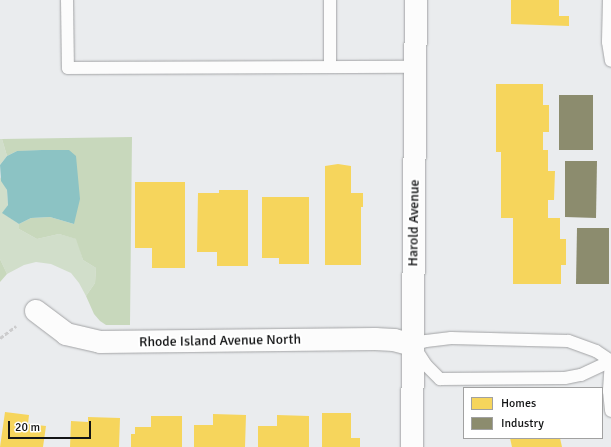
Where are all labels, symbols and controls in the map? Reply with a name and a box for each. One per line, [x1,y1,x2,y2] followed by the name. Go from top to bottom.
[405,179,423,267] street label: Harold Avenue
[139,331,301,351] street label: Rhode Island Avenue North
[463,387,603,439] legend
[501,396,536,411] text: Homes
[10,413,93,439] scale bar
[501,416,544,431] text: Industry
[15,420,40,435] text: 20 m

